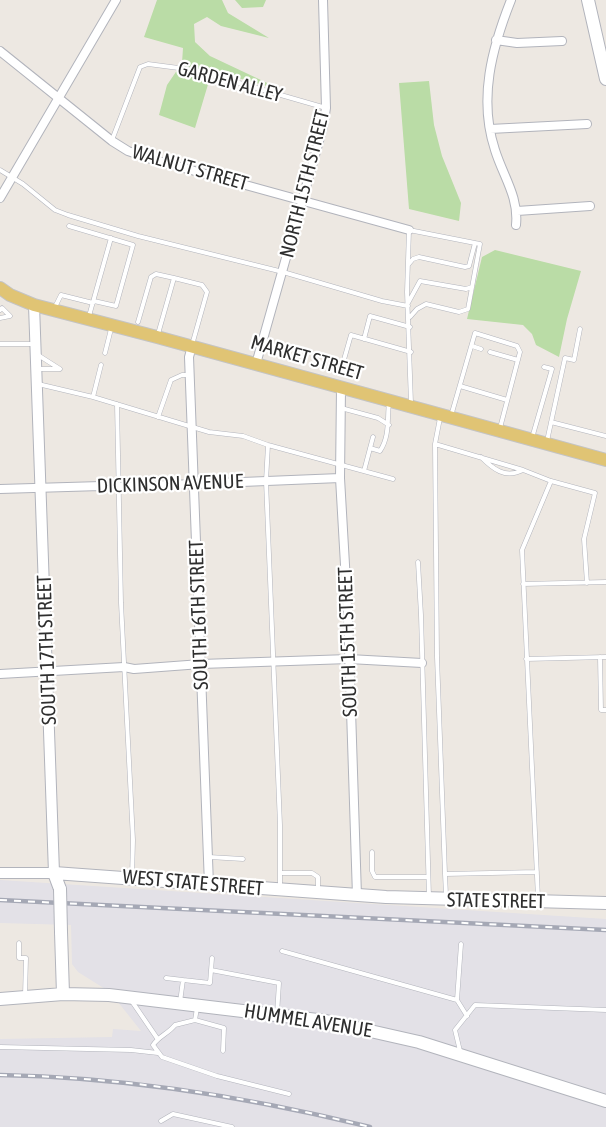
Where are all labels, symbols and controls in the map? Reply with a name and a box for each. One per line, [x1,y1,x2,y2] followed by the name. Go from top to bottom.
[175,57,285,107] street label: GARDEN ALLEY
[275,108,335,260] street label: NORTH 15TH STREET
[129,140,251,196] street label: WALNUT STREET
[248,330,366,386] street label: MARKET STREET
[96,469,244,499] street label: DICKINSON AVENUE
[184,540,214,690] street label: SOUTH 16TH STREET
[333,567,363,717] street label: SOUTH 15TH STREET
[32,575,62,725] street label: SOUTH 17TH STREET
[122,865,264,901] street label: WEST STATE STREET
[447,888,545,914] street label: STATE STREET
[242,999,374,1043] street label: HUMMEL AVENUE

